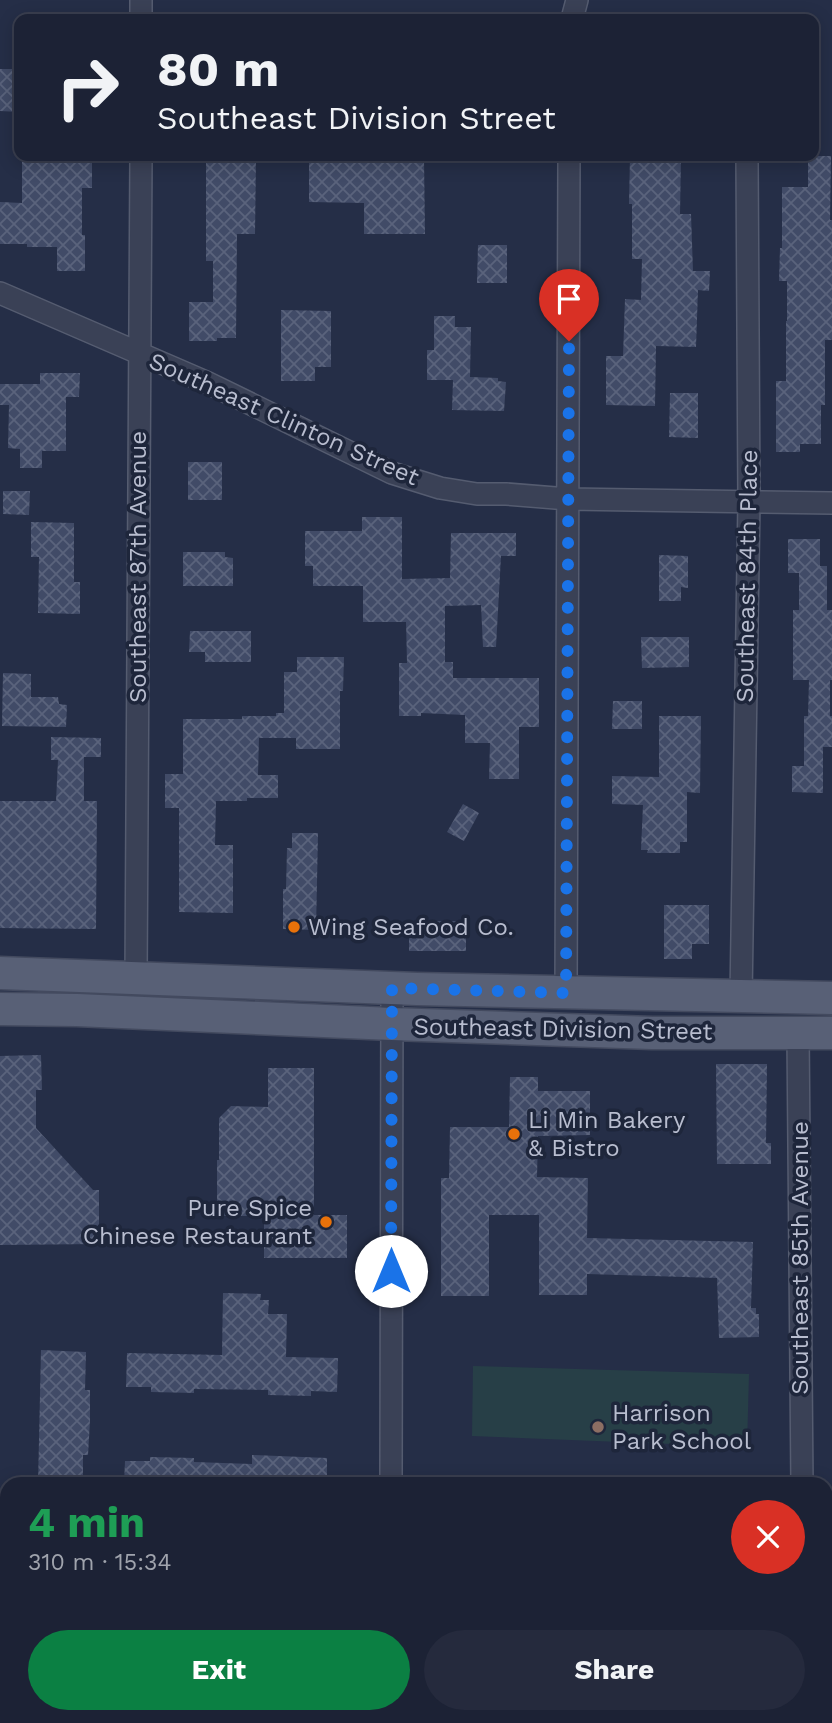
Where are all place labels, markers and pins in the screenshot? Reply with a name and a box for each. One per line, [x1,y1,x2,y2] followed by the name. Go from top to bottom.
[539,269,599,341] pin
[308,913,514,941] place label: Wing Seafood Co.
[286,919,302,935] marker: Wing Seafood Co.
[528,1106,686,1162] place label: Li Min Bakery & Bistro
[506,1126,522,1142] marker: Li Min Bakery & Bistro
[83,1194,312,1250] place label: Pure Spice Chinese Restaurant
[318,1214,334,1230] marker: Pure Spice Chinese Restaurant
[612,1399,752,1455] place label: Harrison Park School
[590,1419,606,1435] marker: Harrison Park School

